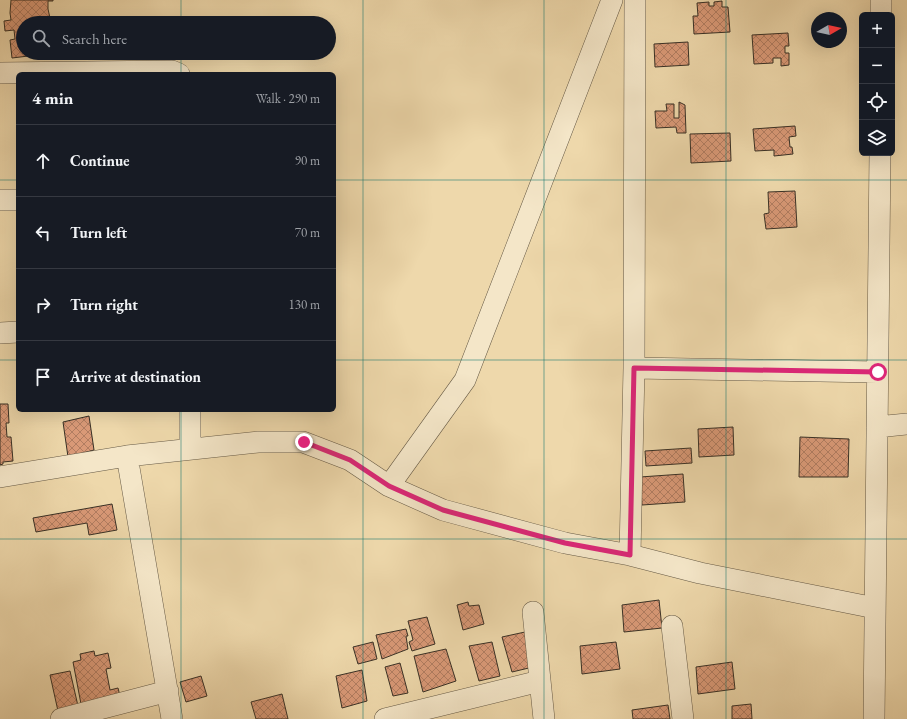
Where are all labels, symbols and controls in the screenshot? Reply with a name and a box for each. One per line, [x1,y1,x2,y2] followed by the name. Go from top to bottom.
[811,12,847,48] north arrow
[859,12,895,156] map controls
[859,12,895,48] button: +
[16,16,336,60] search box
[30,27,52,49] icon: search
[62,29,127,48] text: Search here
[859,48,895,84] button: −
[859,84,895,120] button: locate
[32,87,73,109] text: 4 min
[256,90,320,107] text: Walk · 290 m
[859,120,895,156] button: layers
[32,150,54,172] icon: ahead
[70,151,130,170] text: Continue
[295,152,320,169] text: 90 m
[32,222,54,244] icon: left
[70,223,127,242] text: Turn left
[295,224,320,241] text: 70 m
[32,294,54,316] icon: right
[70,295,138,314] text: Turn right
[289,296,320,313] text: 130 m
[869,363,887,381] route start
[32,366,54,388] icon: arrive
[70,367,201,386] text: Arrive at destination
[295,433,313,451] route end

